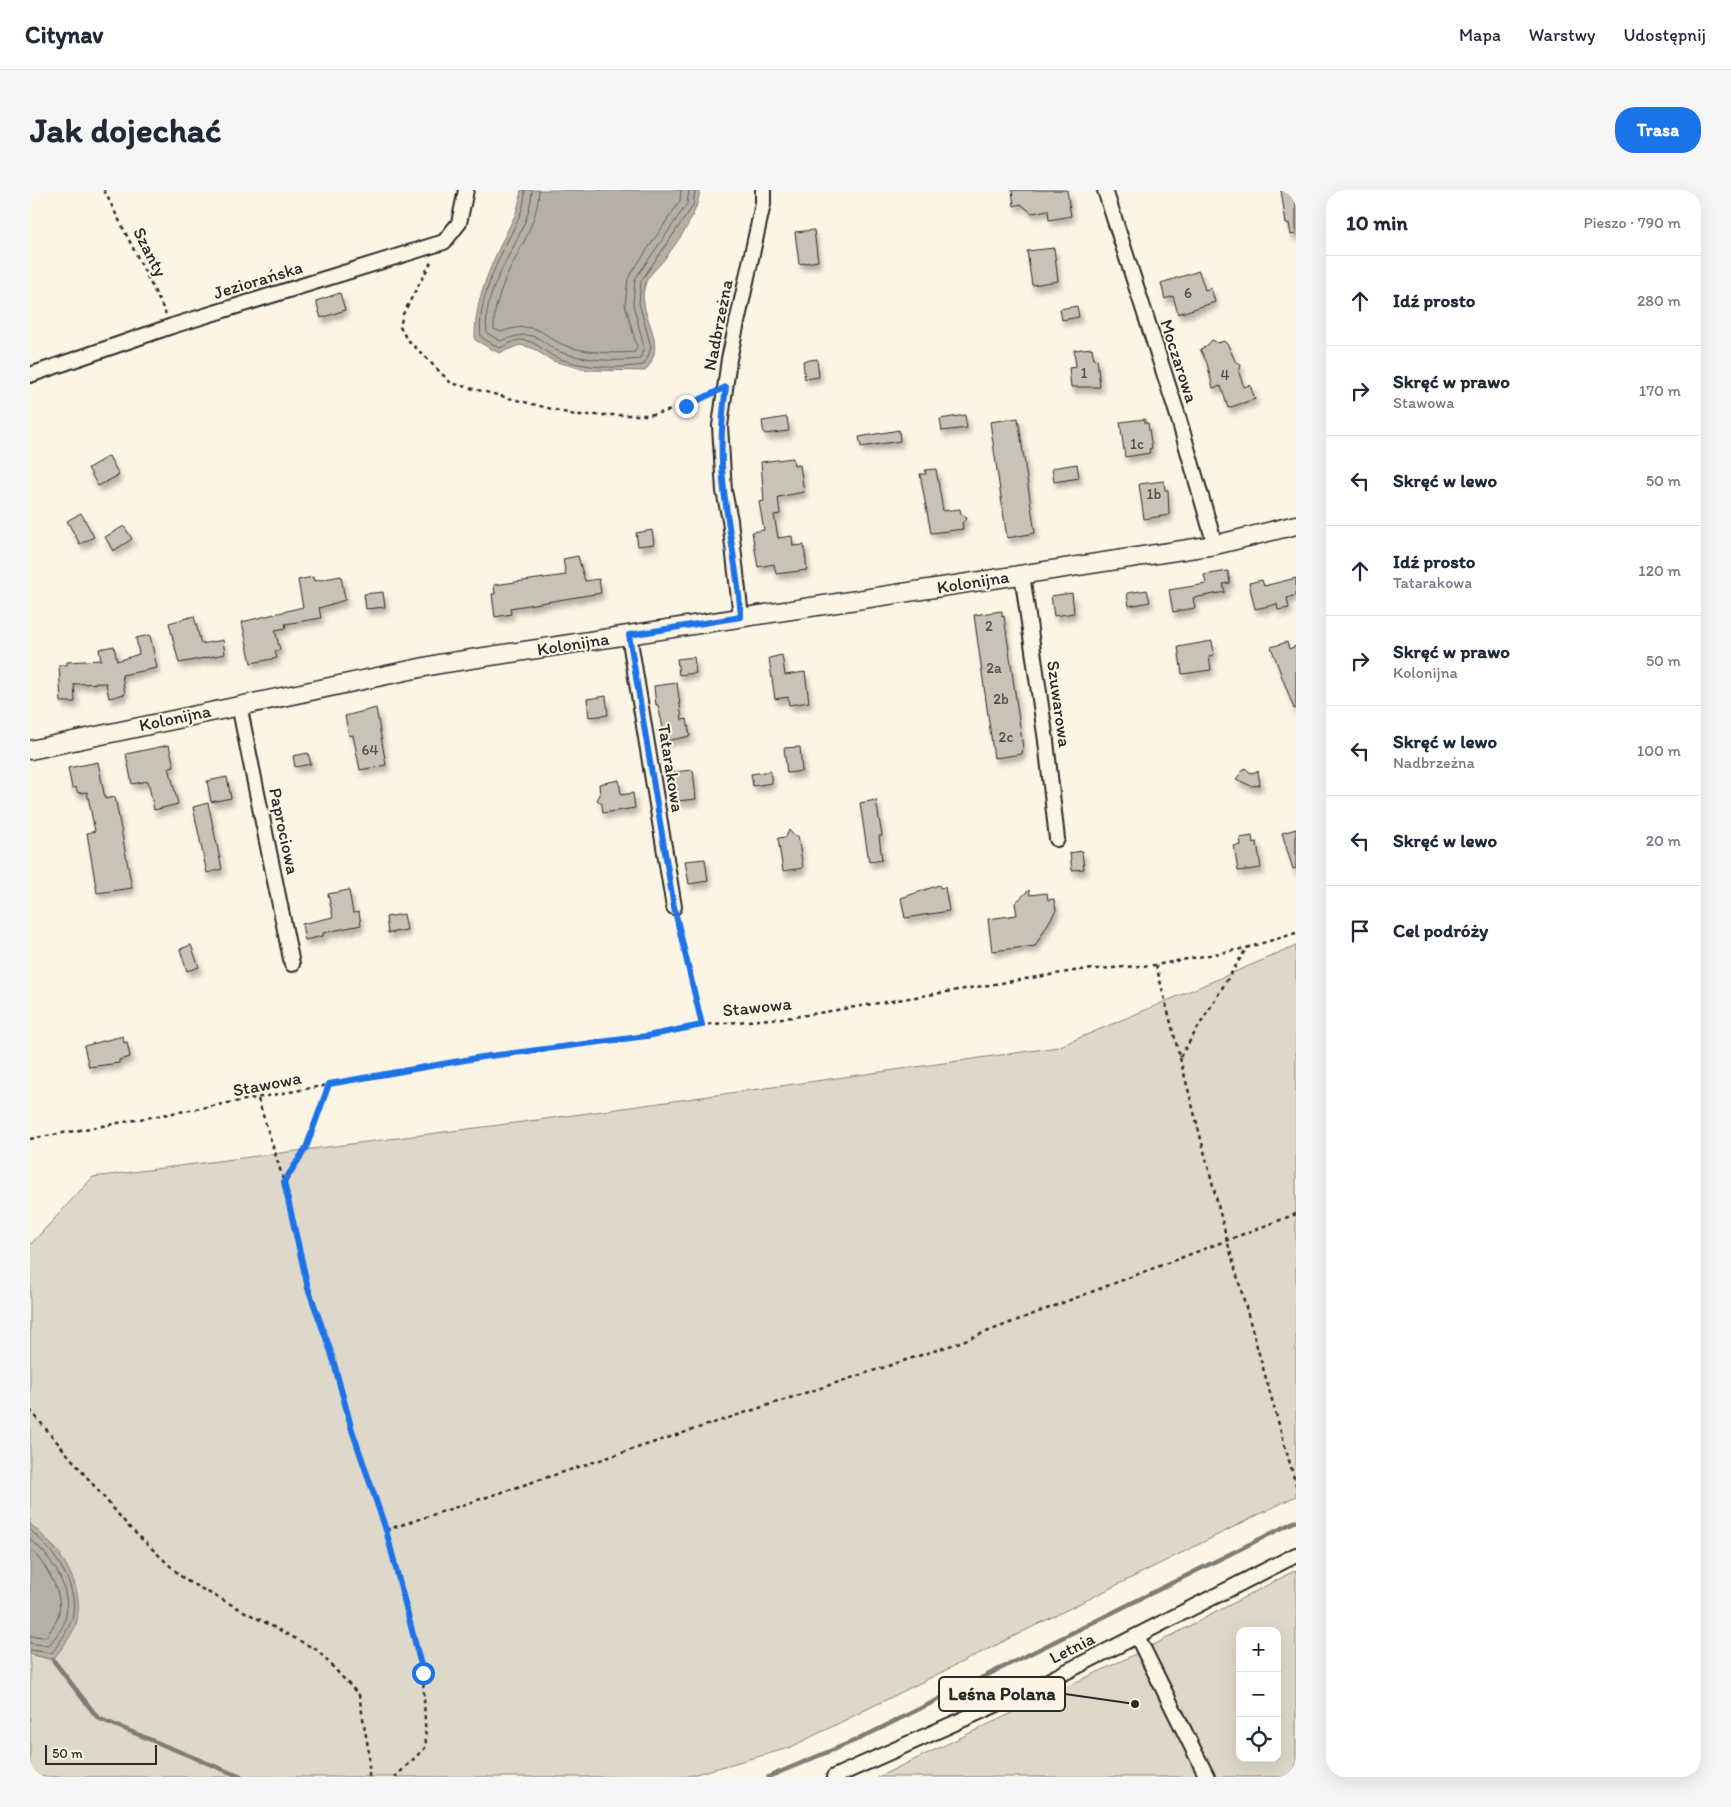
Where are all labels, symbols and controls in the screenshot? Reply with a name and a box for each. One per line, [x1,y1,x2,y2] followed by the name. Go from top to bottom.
[25,20,103,49] text: Citynav
[1459,24,1501,46] text: Mapa
[1529,24,1596,46] text: Warstwy
[1624,24,1706,46] text: Udostępnij
[1615,107,1701,153] button: Trasa
[30,109,222,151] text: Jak dojechać
[1346,210,1408,235] text: 10 min
[1583,213,1681,232] text: Pieszo · 790 m
[128,224,172,281] street label: Szanty
[211,256,305,304] street label: Jeziorańska
[698,277,738,372] street label: Nadbrzeżna
[1184,284,1192,302] house number: 6
[1346,287,1374,315] icon: ahead
[1393,289,1476,312] text: Idź prosto
[1637,291,1681,310] text: 280 m
[1155,316,1203,406] street label: Moczarowa
[1081,364,1088,382] house number: 1
[1220,366,1230,384] house number: 4
[1393,370,1510,393] text: Skręć w prawo
[1346,377,1374,405] icon: right
[1639,381,1681,400] text: 170 m
[1393,393,1455,412] text: Stawowa
[675,395,698,418] route end
[1130,435,1144,453] house number: 1c
[1346,467,1374,495] icon: left
[1393,469,1497,492] text: Skręć w lewo
[1646,471,1681,490] text: 50 m
[1147,485,1162,503] house number: 1b
[1393,550,1476,573] text: Idź prosto
[1346,557,1374,585] icon: ahead
[1638,561,1681,580] text: 120 m
[935,565,1011,599] street label: Kolonijna
[1393,573,1472,592] text: Tatarakowa
[985,617,993,635] house number: 2
[535,627,611,661] street label: Kolonijna
[1393,640,1510,663] text: Skręć w prawo
[1346,647,1374,675] icon: right
[1646,651,1681,670] text: 50 m
[986,659,1002,677] house number: 2a
[1042,659,1076,749] street label: Szuwarowa
[1393,663,1458,682] text: Kolonijna
[993,690,1009,708] house number: 2b
[137,700,214,736] street label: Kolonijna
[653,722,689,814] street label: Tatarakowa
[999,728,1013,746] house number: 2c
[1393,730,1497,753] text: Skręć w lewo
[1346,737,1374,765] icon: left
[362,741,378,759] house number: 64
[1637,741,1681,760] text: 100 m
[1393,753,1475,772] text: Nadbrzeżna
[264,786,304,876] street label: Paprociowa
[1346,827,1374,855] icon: left
[1393,829,1497,852] text: Skręć w lewo
[1646,831,1681,850] text: 20 m
[1346,917,1374,945] icon: arrive
[1393,919,1488,942] text: Cel podróży
[721,992,793,1022] street label: Stawowa
[231,1066,304,1101] street label: Stawowa
[1046,1627,1099,1669] street label: Letnia
[1236,1627,1281,1762] map controls
[1236,1627,1281,1672] button: +
[412,1662,435,1685] route start
[1236,1672,1281,1717] button: −
[939,1677,1065,1711] callout: Leśna Polana
[948,1682,1056,1705] text: Leśna Polana
[1236,1717,1281,1762] button: locate
[45,1742,158,1765] scale bar
[52,1745,83,1762] text: 50 m

